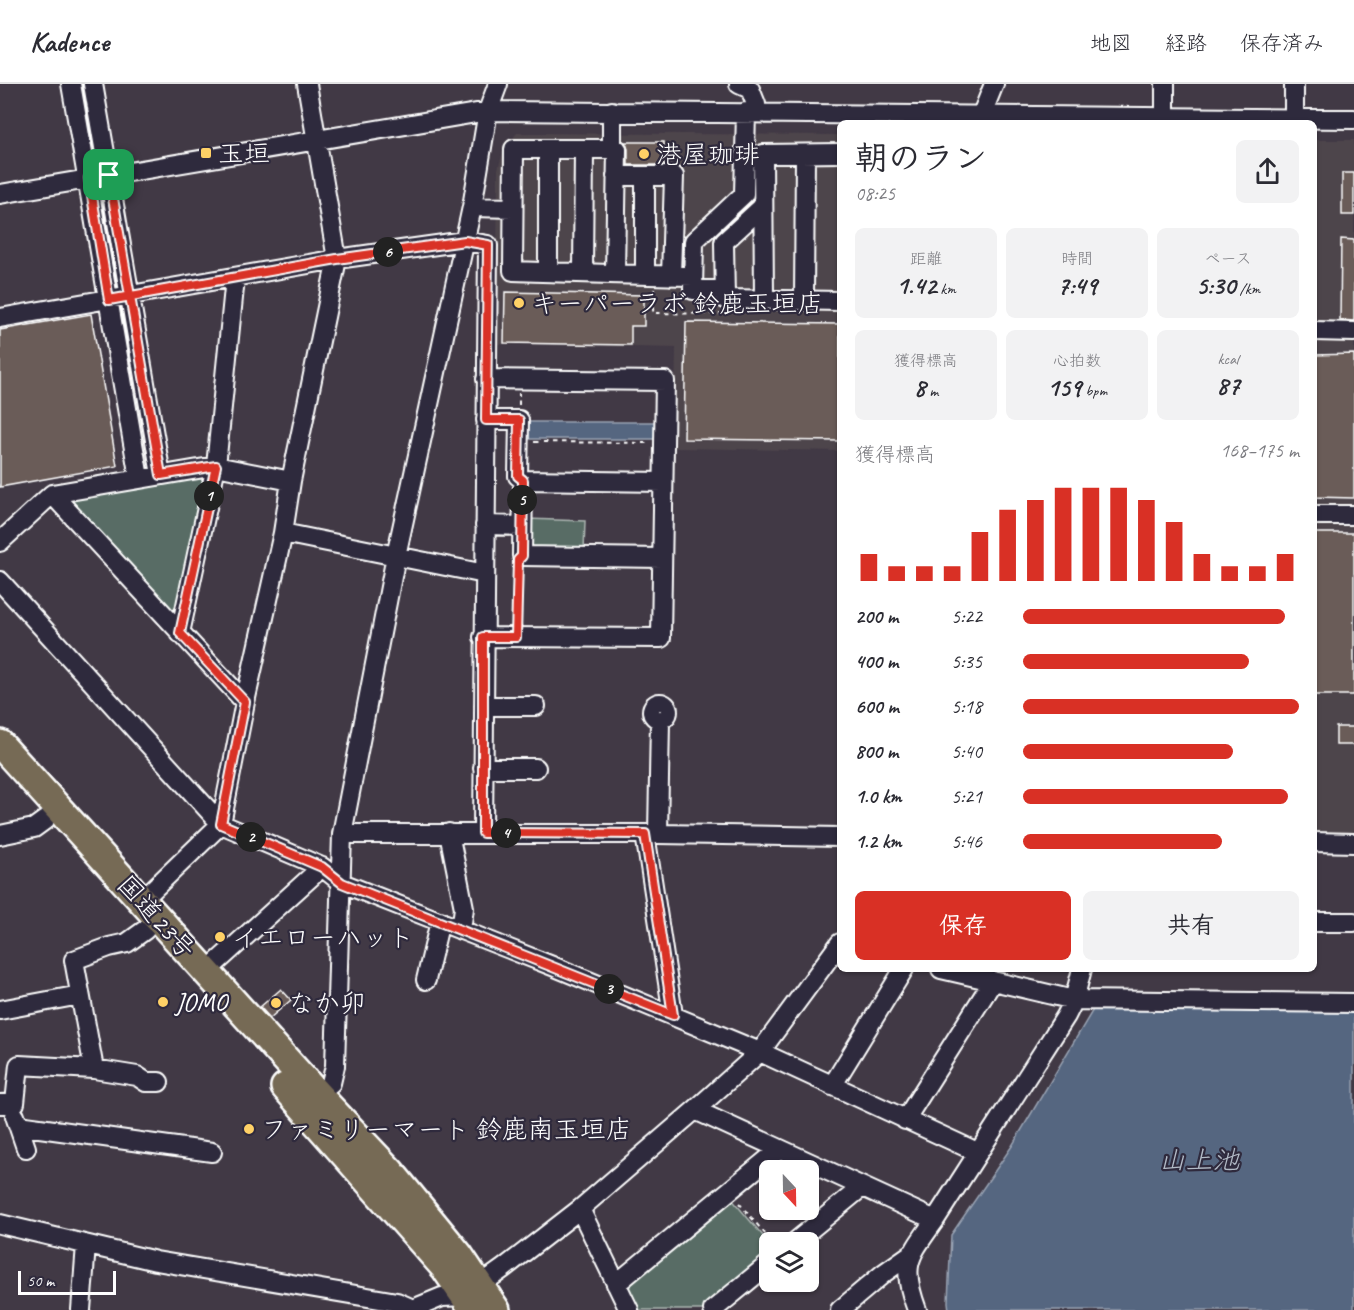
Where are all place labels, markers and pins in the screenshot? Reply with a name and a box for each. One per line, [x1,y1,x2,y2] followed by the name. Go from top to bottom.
[218,137,270,170] place label: 玉垣
[656,138,760,171] place label: 港屋珈琲
[199,146,213,160] marker: 玉垣
[637,147,651,161] marker: 港屋珈琲
[83,149,134,200] pin
[373,237,403,267] pin: 6
[531,287,823,320] place label: キーパーラボ 鈴鹿玉垣店
[512,296,526,310] marker: キーパーラボ 鈴鹿玉垣店
[194,481,224,511] pin: 1
[507,485,537,515] pin: 5
[491,818,521,848] pin: 4
[236,822,266,852] pin: 2
[232,921,414,954] place label: イエローハット
[213,930,227,944] marker: イエローハット
[594,974,624,1004] pin: 3
[173,986,230,1019] place label: JOMO
[288,987,366,1020] place label: なか卯
[156,995,170,1009] marker: JOMO
[269,996,283,1010] marker: なか卯
[261,1113,632,1146] place label: ファミリーマート 鈴鹿南玉垣店
[242,1122,256,1136] marker: ファミリーマート 鈴鹿南玉垣店

